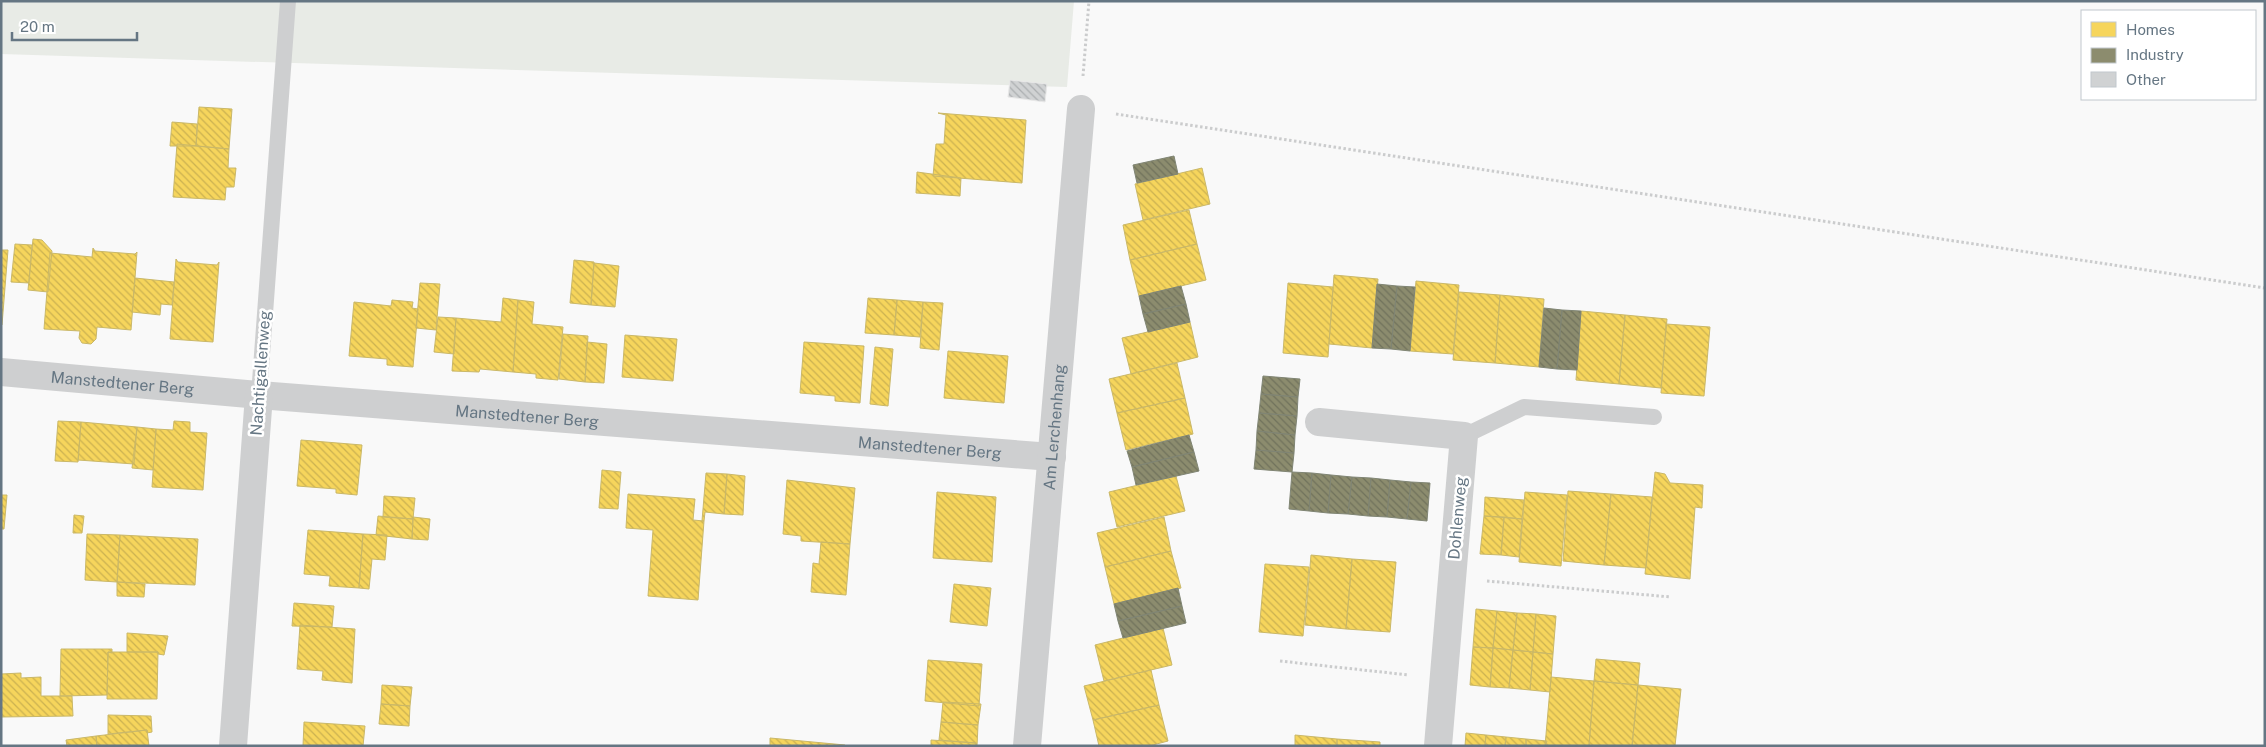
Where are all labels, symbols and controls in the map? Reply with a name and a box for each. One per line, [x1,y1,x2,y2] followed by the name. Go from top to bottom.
[12,10,138,42] scale bar
[2081,10,2256,100] legend
[20,18,55,35] text: 20 m
[2126,21,2175,38] text: Homes
[2126,46,2184,63] text: Industry
[2126,71,2166,88] text: Other
[247,310,274,436] street label: Nachtigallenweg
[1040,363,1069,491] street label: Am Lerchenhang
[50,367,195,399] street label: Manstedtener Berg
[455,401,600,432] street label: Manstedtener Berg
[857,433,1002,463] street label: Manstedtener Berg
[1444,476,1471,560] street label: Dohlenweg

